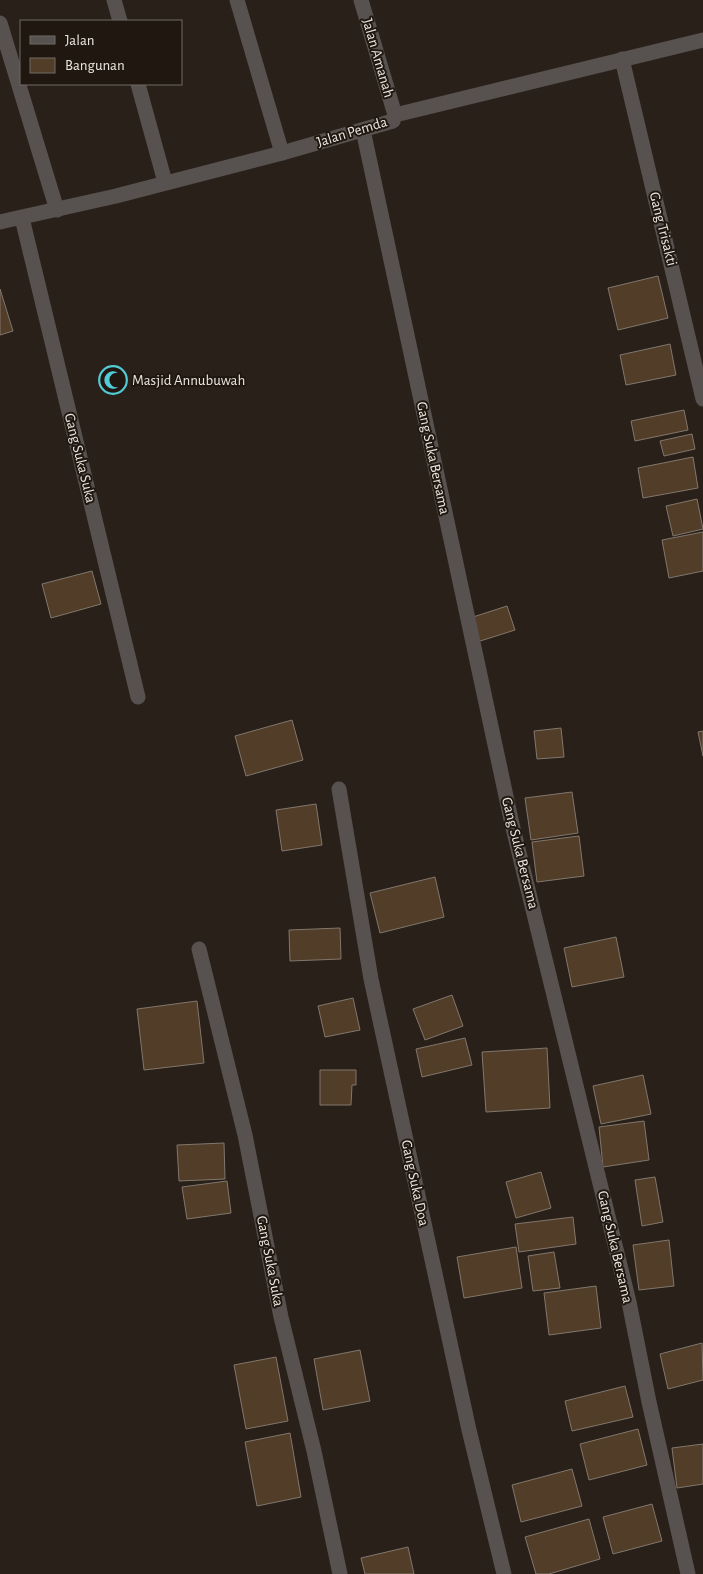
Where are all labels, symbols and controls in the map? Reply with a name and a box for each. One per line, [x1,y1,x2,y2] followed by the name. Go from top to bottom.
[360,17,396,99] street label: Jalan Amanah
[20,20,182,85] legend
[65,33,95,48] text: Jalan
[65,58,125,73] text: Bangunan
[315,114,389,150] street label: Jalan Pemda
[647,190,679,268] street label: Gang Trisakti
[98,365,128,395] mosque icon: Masjid Annubuwah
[132,373,245,388] place label: Masjid Annubuwah
[414,400,452,516] street label: Gang Suka Bersama
[62,412,98,505] street label: Gang Suka Suka
[499,796,541,911] street label: Gang Suka Bersama
[399,1138,431,1228] street label: Gang Suka Doa
[595,1189,635,1305] street label: Gang Suka Bersama
[254,1214,286,1308] street label: Gang Suka Suka

